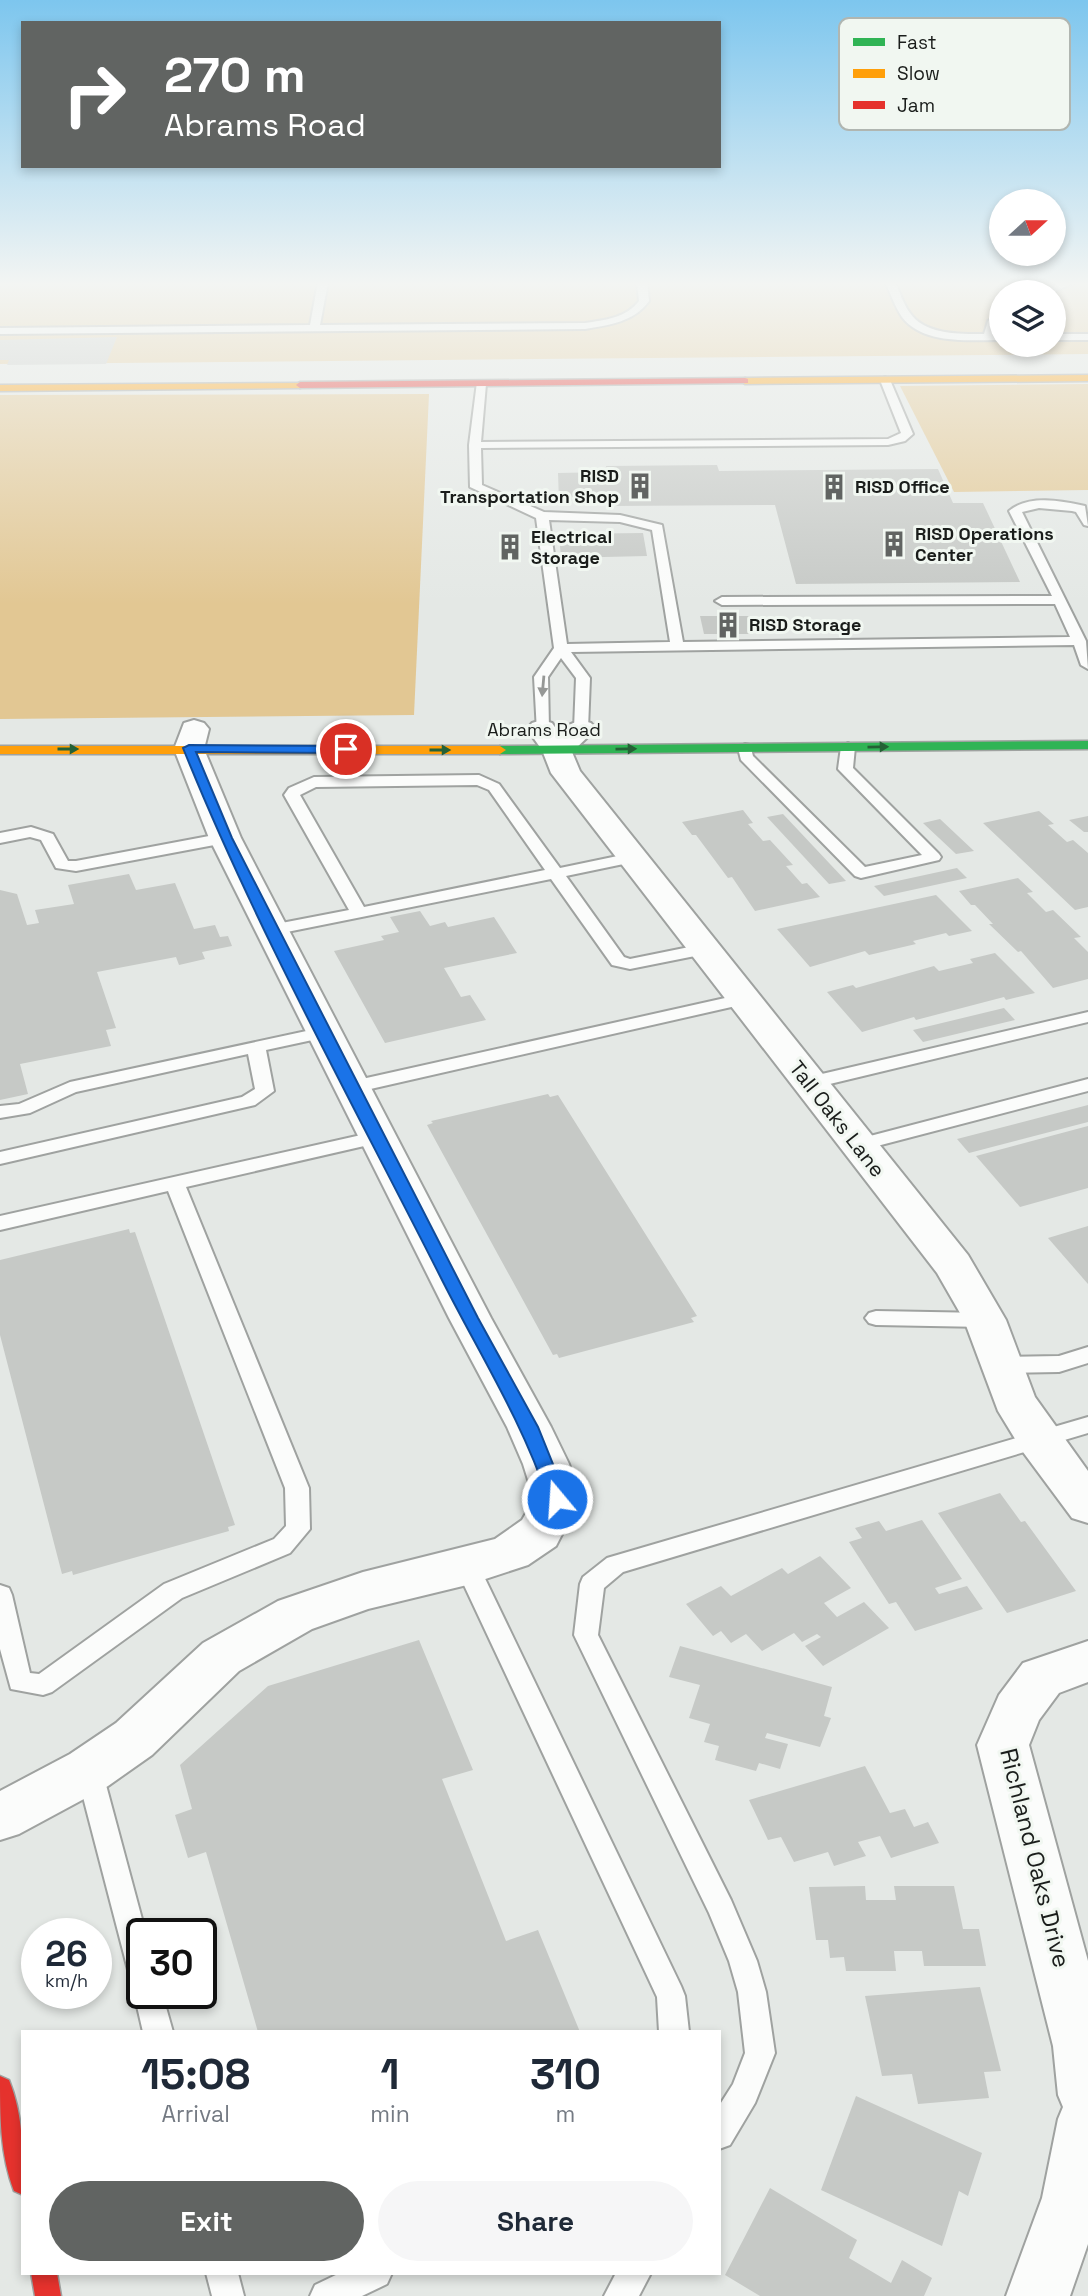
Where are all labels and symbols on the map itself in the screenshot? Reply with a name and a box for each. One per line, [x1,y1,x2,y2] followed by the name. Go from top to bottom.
[839,18,1070,130] legend
[897,30,937,55] text: Fast
[897,61,940,86] text: Slow
[897,93,935,118] text: Jam
[989,189,1066,266] north arrow
[440,464,619,508] place label: RISD Transportation Shop
[625,471,655,501] building icon: RISD Transportation Shop
[819,472,849,502] building icon: RISD Office
[855,475,950,498] place label: RISD Office
[915,522,1054,566] place label: RISD Operations Center
[531,525,612,569] place label: Electrical Storage
[879,529,909,559] building icon: RISD Operations Center
[495,532,525,562] building icon: Electrical Storage
[713,610,743,640] building icon: RISD Storage
[749,613,861,636] place label: RISD Storage
[537,675,548,697] one-way arrow
[487,718,601,741] street label: Abrams Road
[316,719,376,779] pin
[867,741,889,753] one-way arrow
[57,743,79,755] one-way arrow
[615,743,637,755] one-way arrow
[430,744,452,755] one-way arrow
[783,1055,891,1182] street label: Tall Oaks Lane
[520,1462,594,1536] position arrow
[993,1745,1078,1971] street label: Richland Oaks Drive
[126,1918,217,2009] speed limit sign: 30

